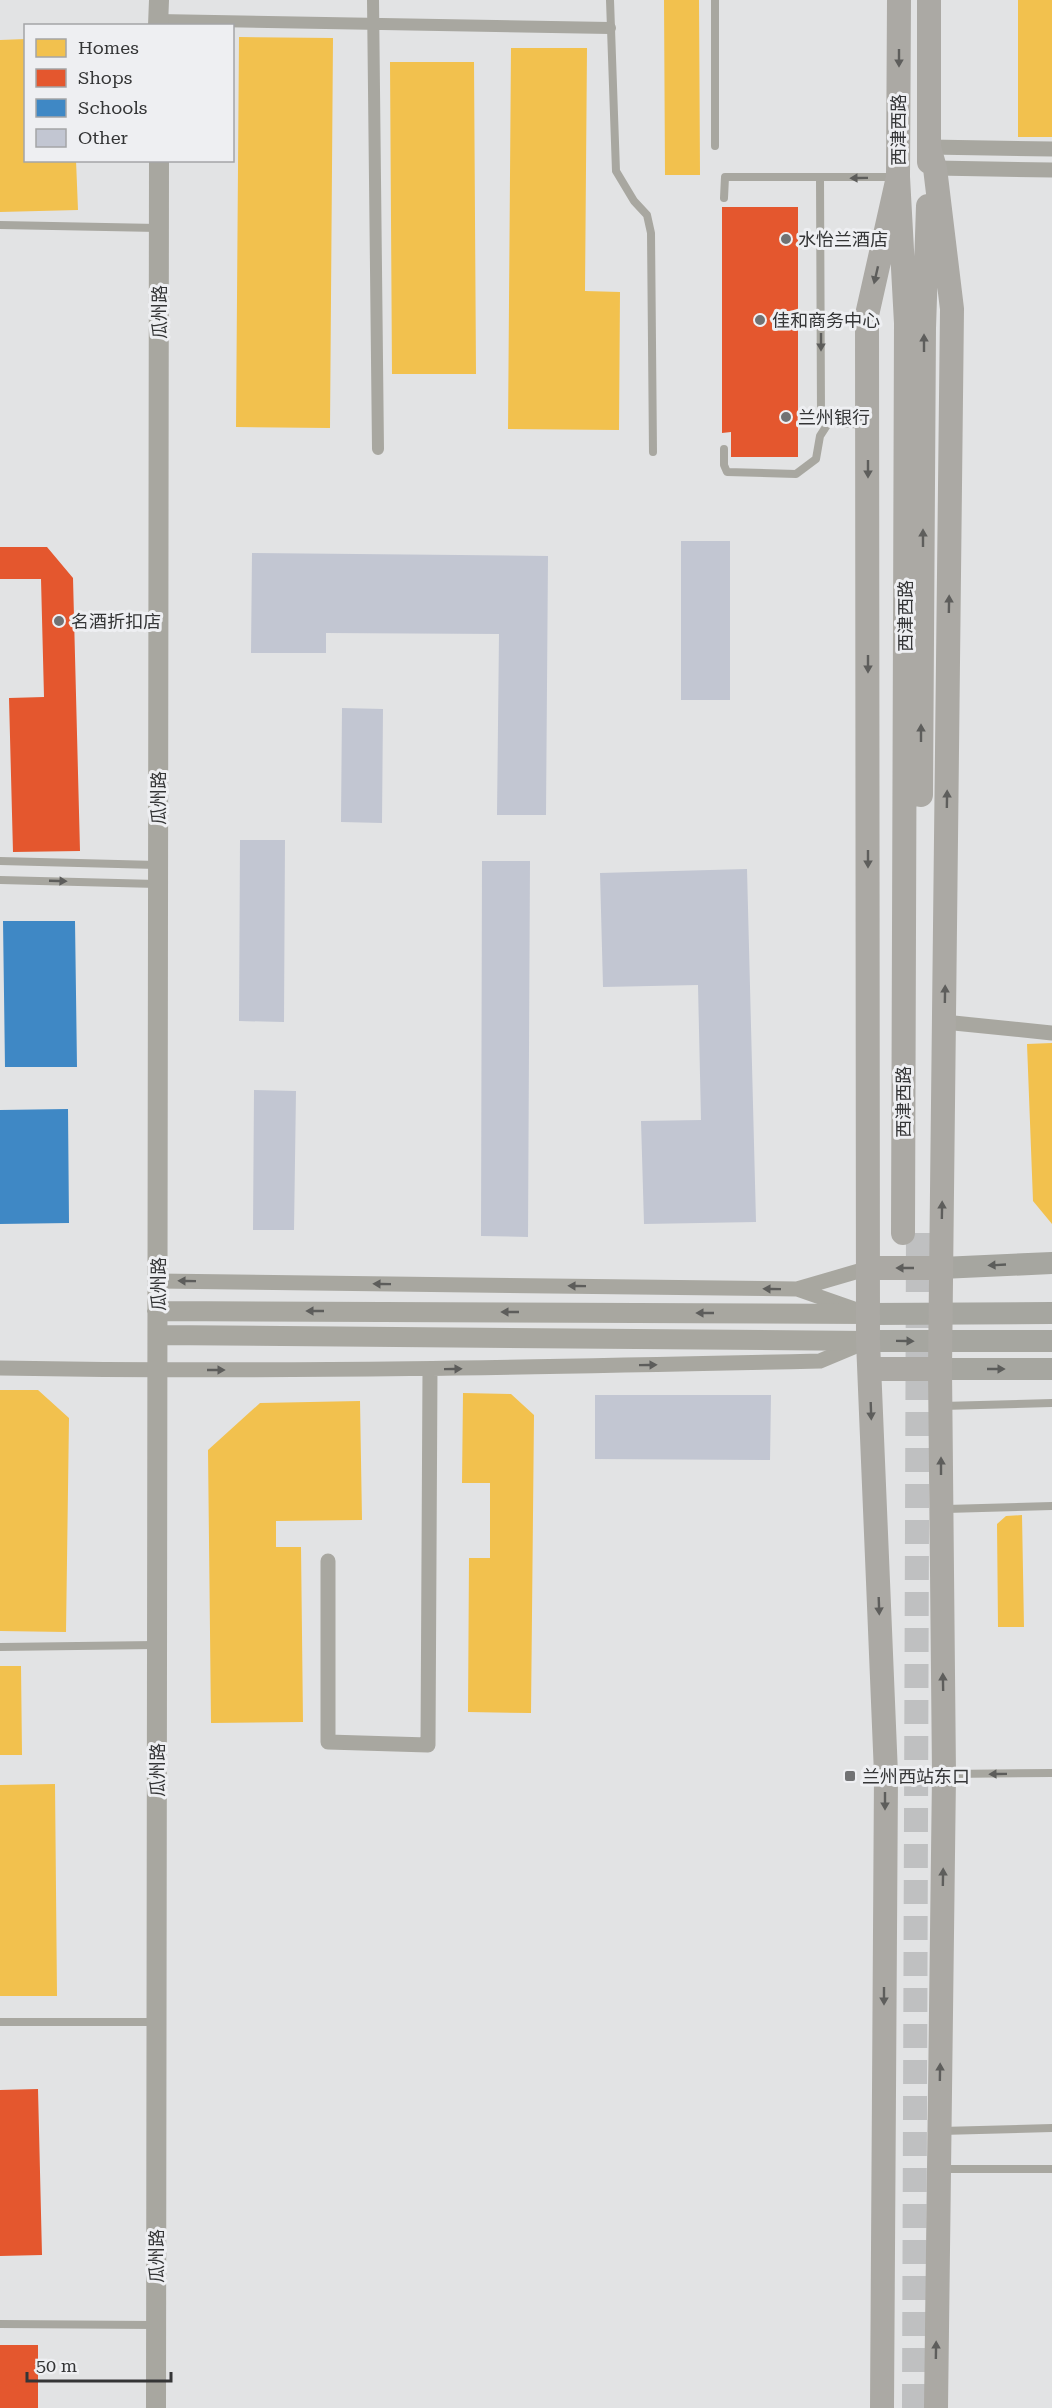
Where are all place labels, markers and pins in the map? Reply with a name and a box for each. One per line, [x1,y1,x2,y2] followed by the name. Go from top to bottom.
[798,229,888,250] place label: 水怡兰酒店
[779,232,793,246] marker: 水怡兰酒店
[772,310,880,331] place label: 佳和商务中心
[753,313,767,327] marker: 佳和商务中心
[798,407,870,428] place label: 兰州银行
[779,410,793,424] marker: 兰州银行
[71,611,161,632] place label: 名酒折扣店
[52,614,66,628] marker: 名酒折扣店
[862,1766,970,1787] place label: 兰州西站东口
[843,1769,857,1783] marker: 兰州西站东口

